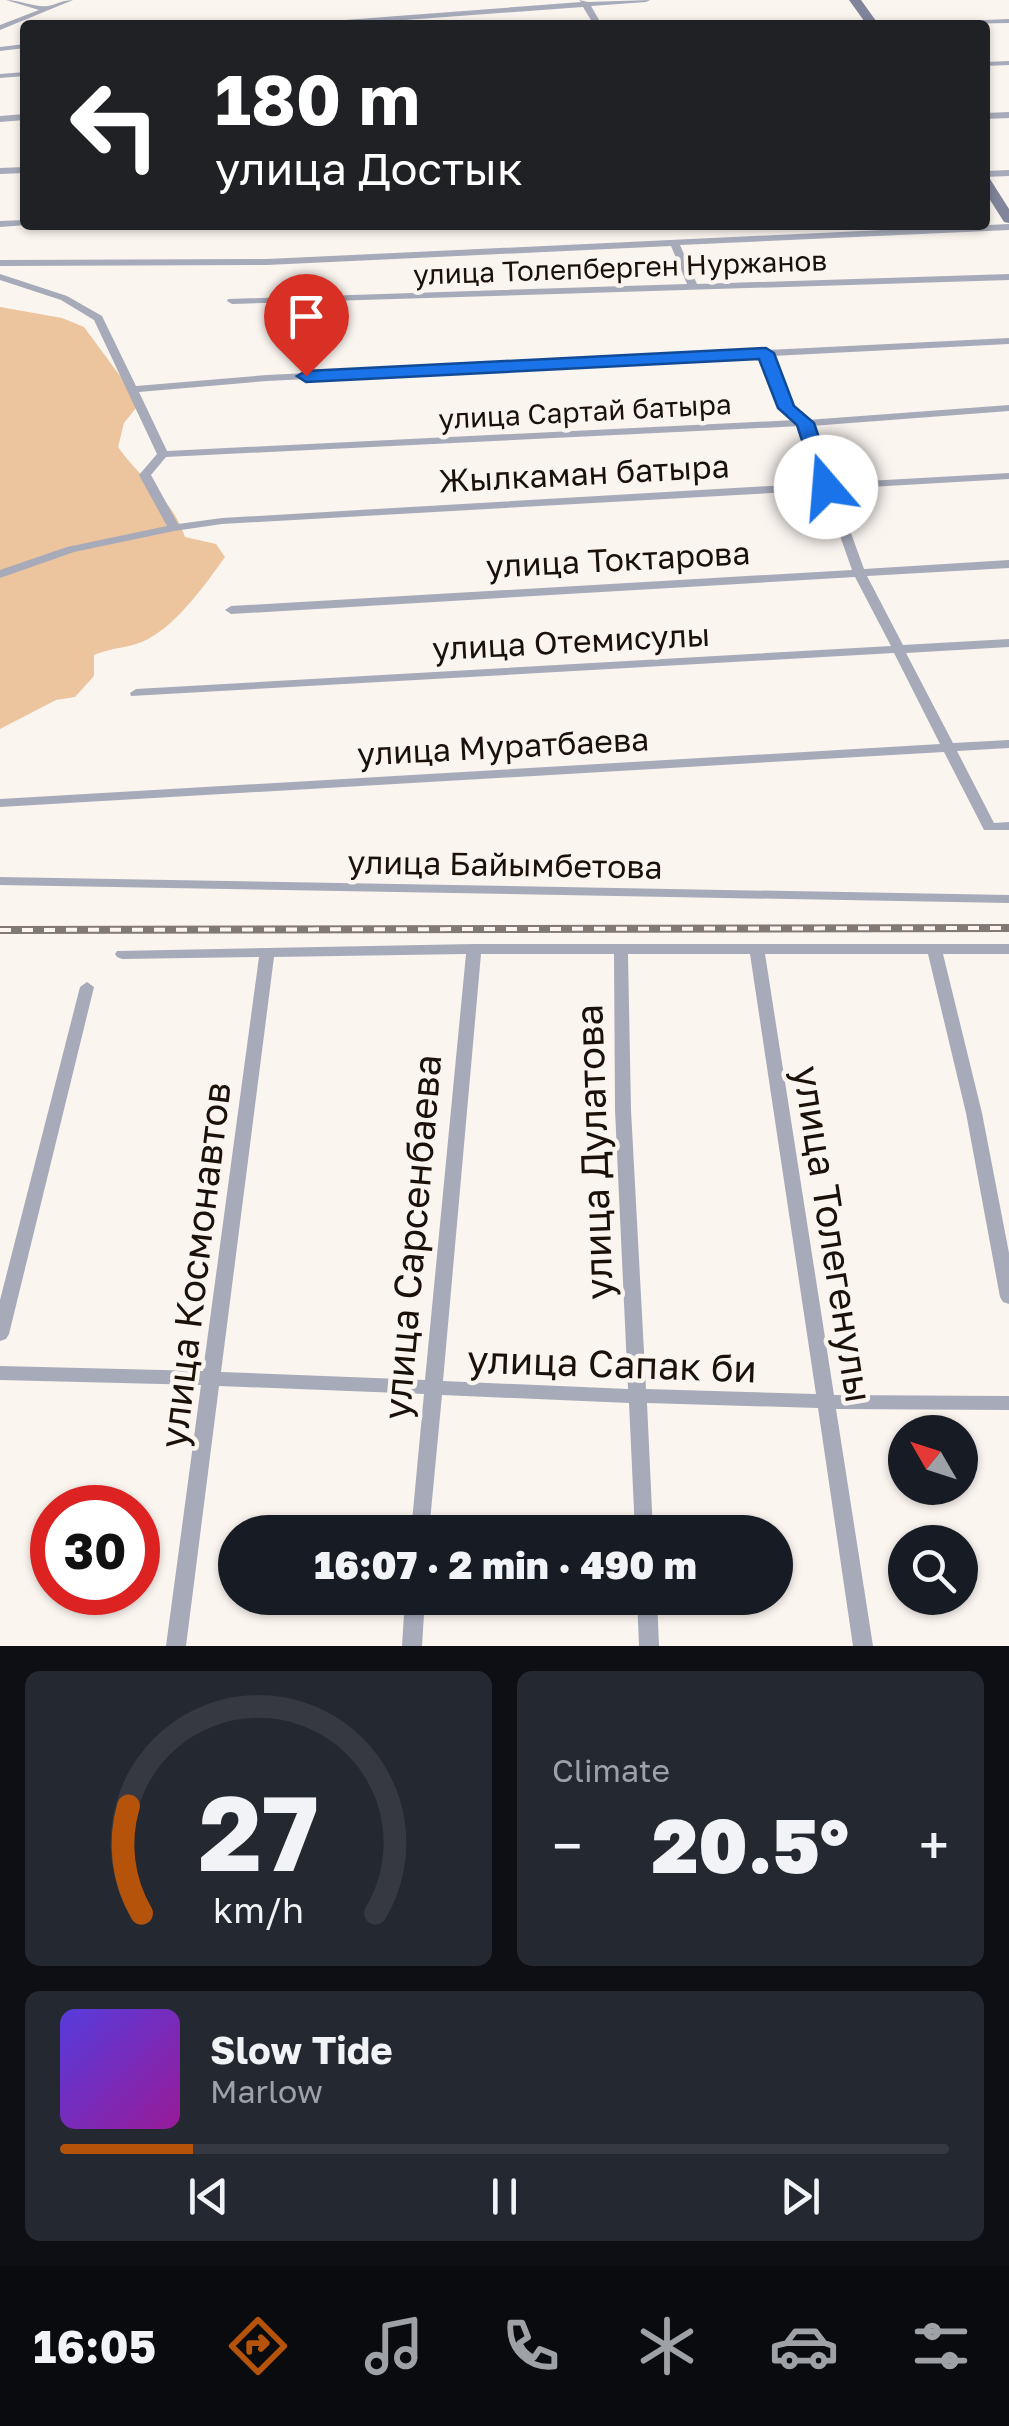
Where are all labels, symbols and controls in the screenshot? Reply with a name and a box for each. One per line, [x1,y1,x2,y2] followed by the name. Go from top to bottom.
[215,56,420,140] text: 180 m
[50,60,180,190] icon: left
[215,141,523,195] text: улица Достык
[412,243,828,291] street label: улица Толепберген Нуржанов
[264,274,349,377] pin
[279,289,334,344] icon: arrive
[438,387,732,435] street label: улица Сартай батыра
[774,435,878,539] position arrow
[438,446,730,500] street label: Жылкаман батыра
[485,533,751,585] street label: улица Токтарова
[431,615,711,667] street label: улица Отемисулы
[356,719,650,773] street label: улица Муратбаева
[347,842,663,886] street label: улица Байымбетова
[565,1003,621,1301] street label: улица Дулатова
[373,1052,449,1422] street label: улица Сарсенбаева
[785,1062,883,1406] street label: улица Толегенулы
[149,1079,239,1451] street label: улица Космонавтов
[467,1335,757,1391] street label: улица Сапак би
[888,1415,978,1505] north arrow
[888,1415,978,1615] map controls
[30,1485,160,1615] speed limit sign: 30
[888,1525,978,1615] button: search
[314,1542,697,1587] text: 16:07 · 2 min · 490 m
[552,1751,670,1789] text: Climate
[198,1769,319,1894] text: 27
[652,1799,849,1890] text: 20.5°
[552,1812,582,1878] text: −
[919,1812,949,1878] text: +
[213,1888,304,1931] text: km/h
[210,2027,393,2072] text: Slow Tide
[210,2072,323,2110] text: Marlow
[181,2169,236,2224] icon: previous
[477,2169,532,2224] icon: pause
[773,2169,828,2224] icon: next
[223,2311,293,2381] icon: directions
[359,2311,429,2381] icon: music
[496,2311,566,2381] icon: phone
[632,2311,702,2381] icon: climate
[769,2311,839,2381] icon: car
[906,2311,976,2381] icon: filters
[33,2319,156,2373] text: 16:05

